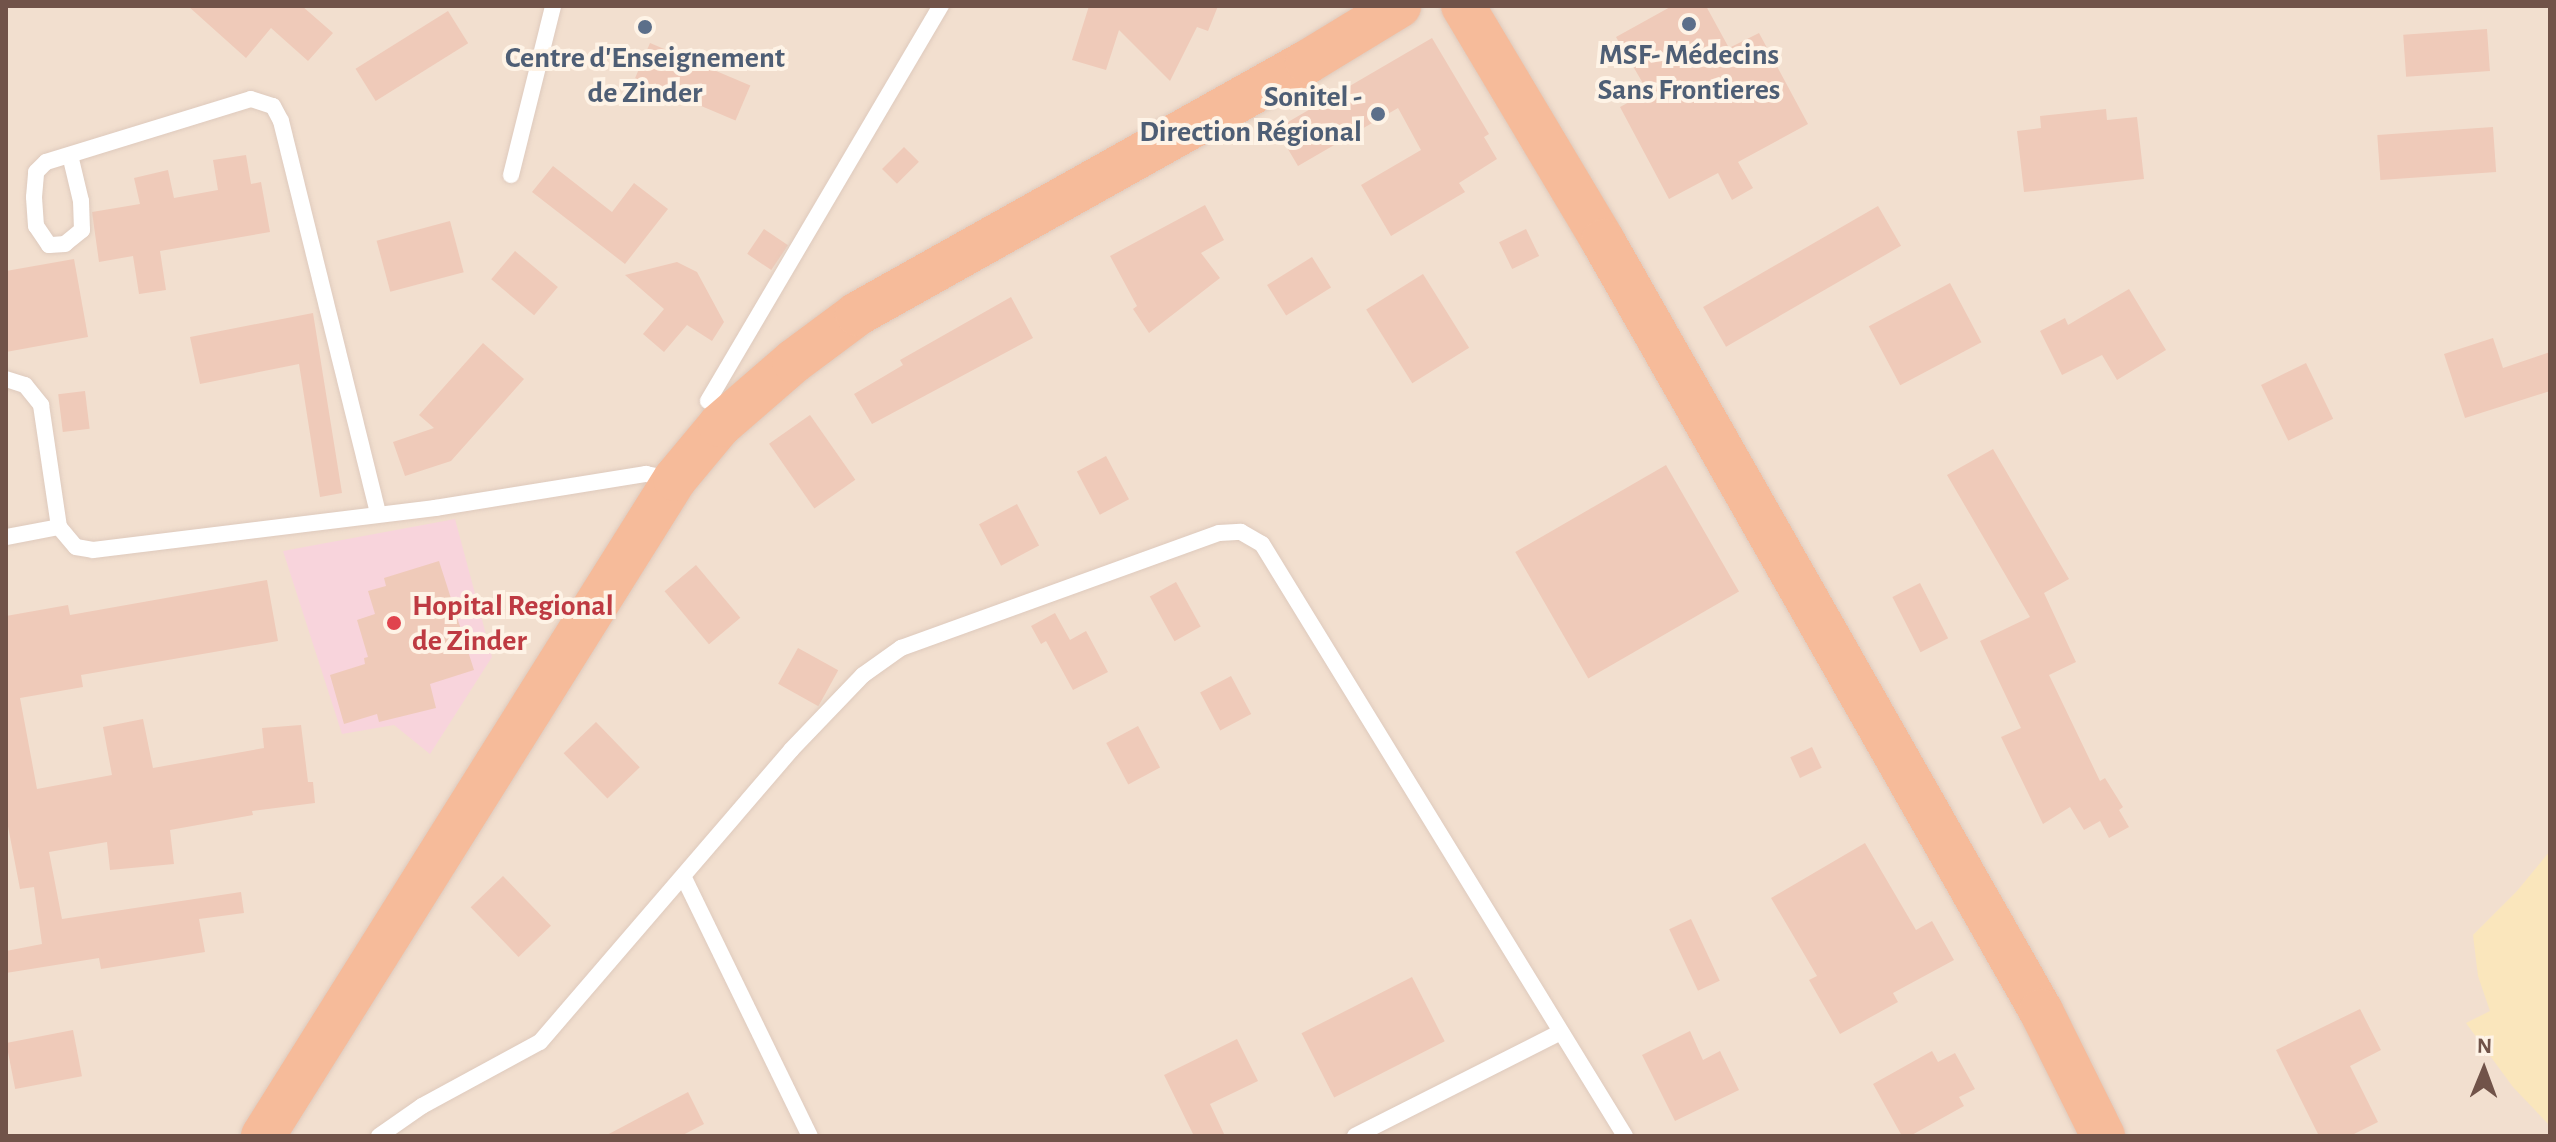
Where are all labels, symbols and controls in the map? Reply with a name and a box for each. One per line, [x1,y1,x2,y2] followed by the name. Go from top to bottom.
[1680,15,1698,33] marker: MSF- Médecins Sans Frontieres
[636,18,654,36] marker: Centre d'Enseignement de Zinder
[1598,37,1780,108] place label: MSF- Médecins Sans Frontieres
[505,40,785,110] place label: Centre d'Enseignement de Zinder
[1139,79,1362,150] place label: Sonitel - Direction Régional
[1369,105,1387,123] marker: Sonitel - Direction Régional
[412,588,614,658] place label: Hopital Regional de Zinder
[383,612,405,634] marker: Hopital Regional de Zinder
[2444,1030,2524,1110] north arrow
[2477,1035,2492,1057] text: N

